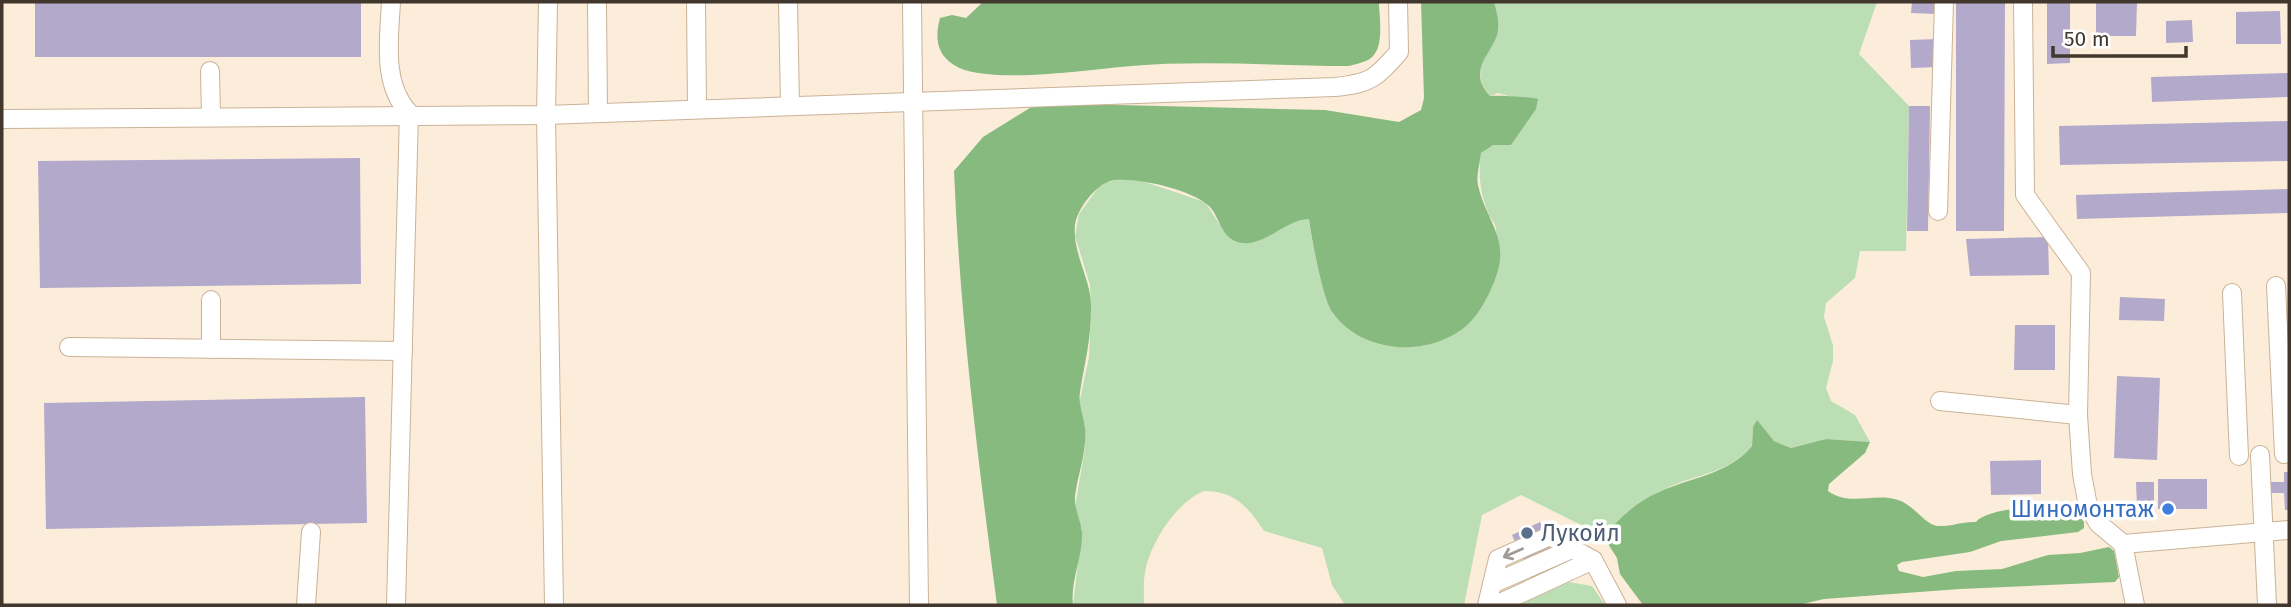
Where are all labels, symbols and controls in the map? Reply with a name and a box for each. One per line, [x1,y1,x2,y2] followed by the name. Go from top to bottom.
[2053,14,2186,58] scale bar
[2064,26,2110,52] text: 50 m
[2011,495,2154,523] place label: Шиномонтаж
[2160,501,2176,517] marker: Шиномонтаж
[1541,519,1620,547] place label: Лукойл
[1519,525,1535,541] marker: Лукойл
[1502,547,1524,560] one-way arrow

